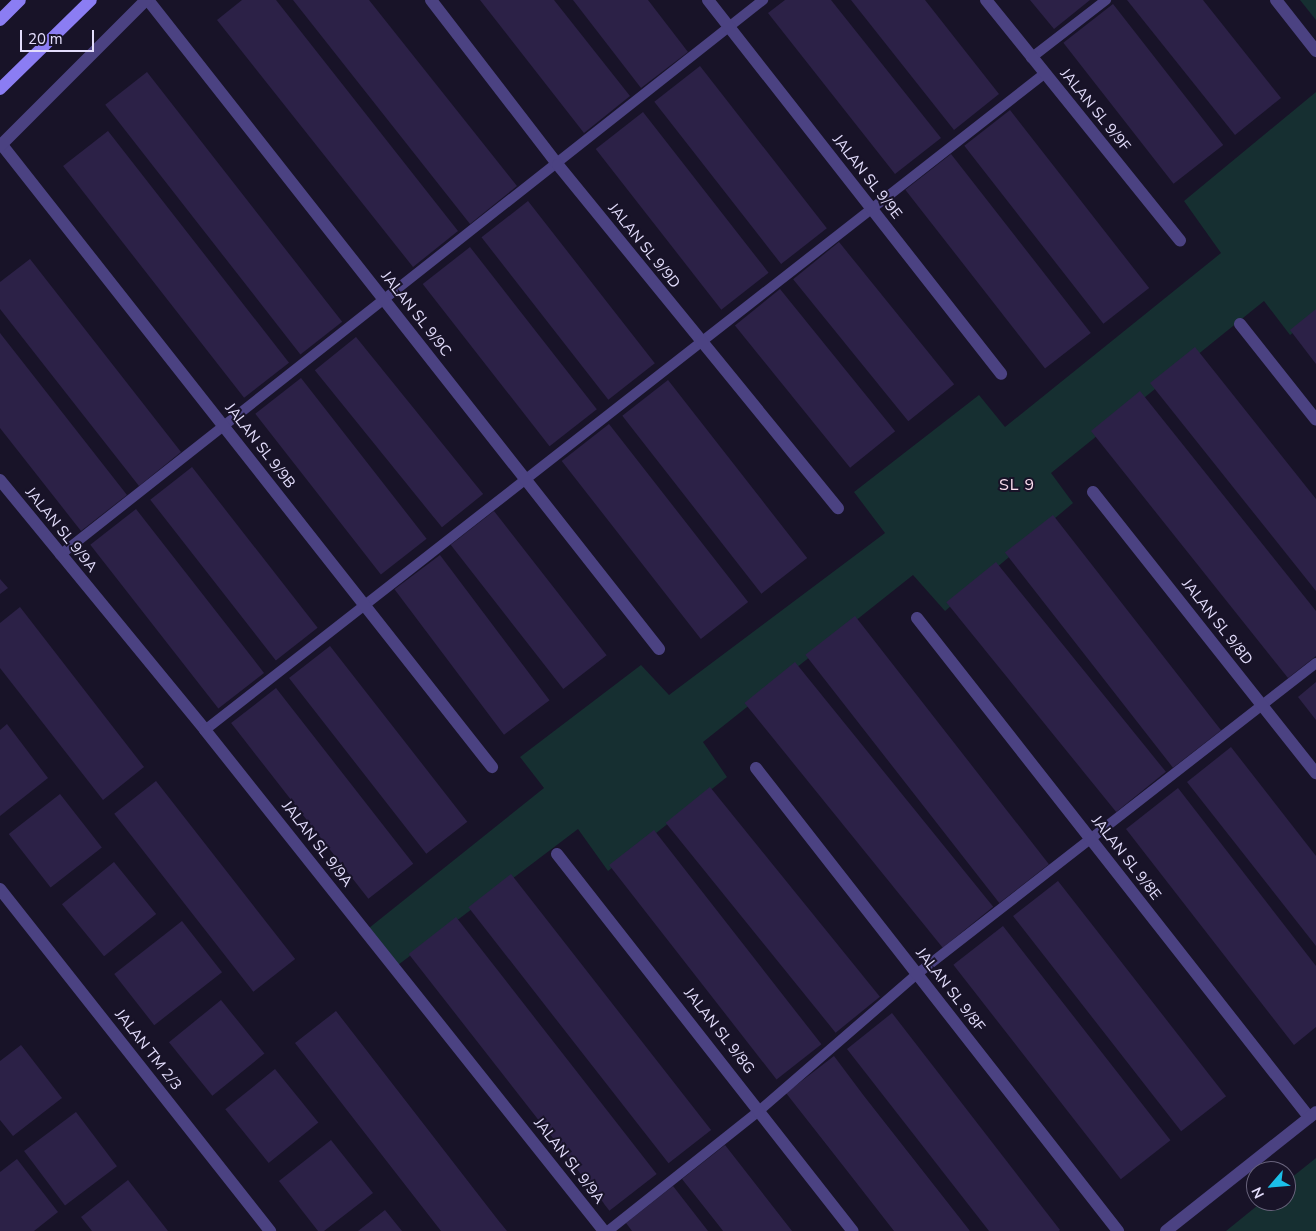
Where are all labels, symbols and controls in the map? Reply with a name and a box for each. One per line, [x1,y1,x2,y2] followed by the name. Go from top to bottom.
[22,20,96,52] scale bar
[28,29,63,49] text: 20 m
[1056,65,1134,155] street label: JALAN SL 9/9F
[829,131,905,223] street label: JALAN SL 9/9E
[604,200,684,292] street label: JALAN SL 9/9D
[377,268,455,360] street label: JALAN SL 9/9C
[221,400,299,492] street label: JALAN SL 9/9B
[998,475,1036,495] district label: SL 9
[21,484,101,576] street label: JALAN SL 9/9A
[1178,575,1256,669] street label: JALAN SL 9/8D
[278,798,356,890] street label: JALAN SL 9/9A
[1088,812,1164,904] street label: JALAN SL 9/8E
[912,945,988,1035] street label: JALAN SL 9/8F
[680,985,758,1077] street label: JALAN SL 9/8G
[111,1006,185,1094] street label: JALAN TM 2/3
[530,1115,608,1207] street label: JALAN SL 9/9A
[1246,1161,1296,1211] north arrow
[1247,1184,1269,1202] text: N

